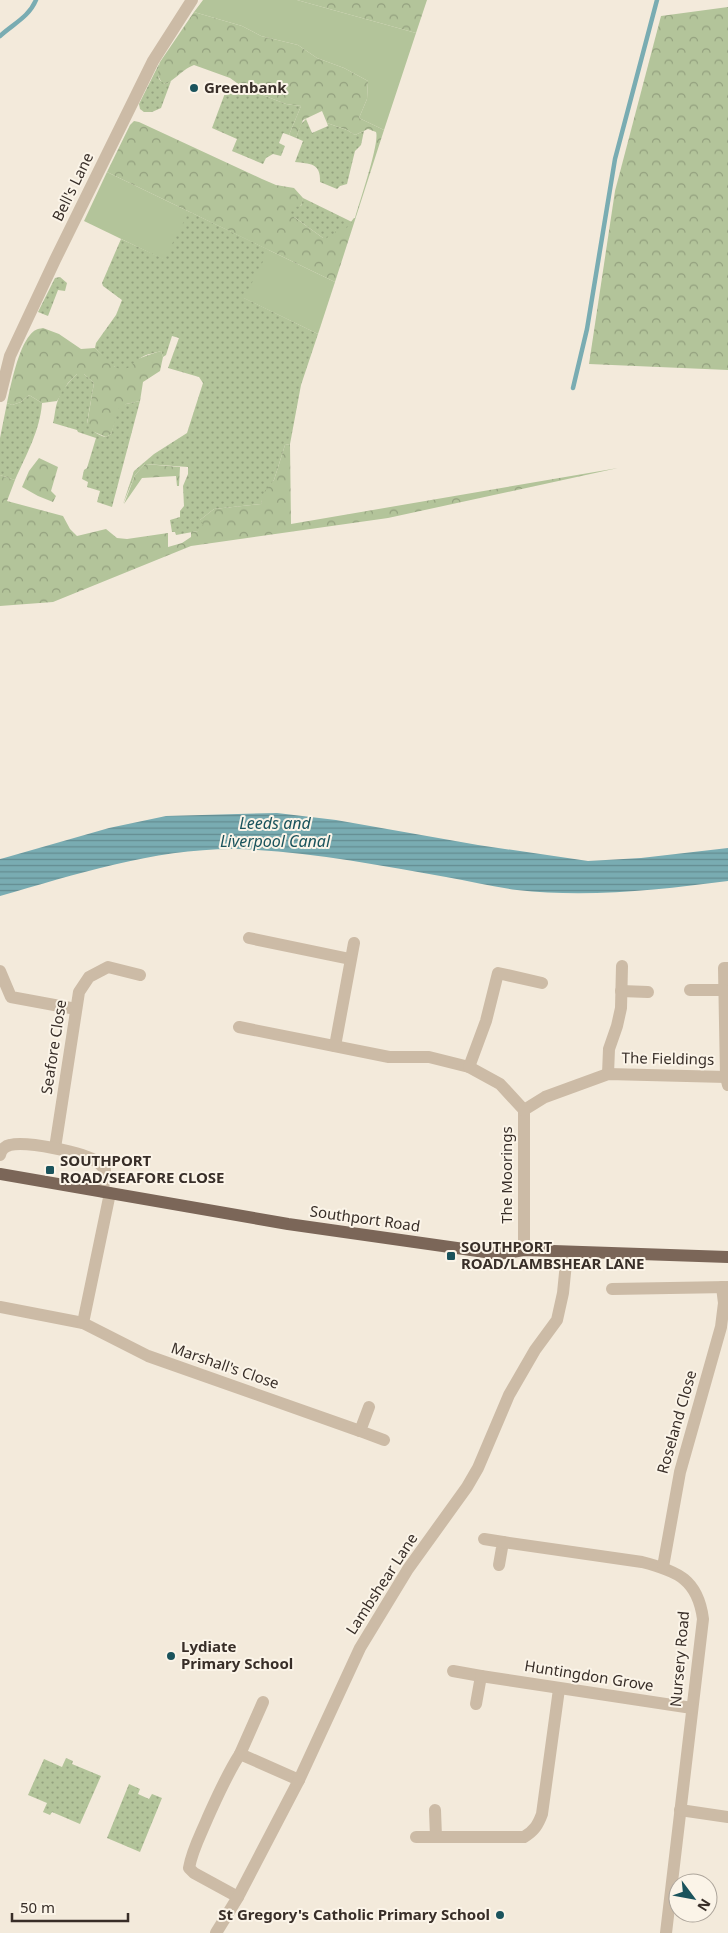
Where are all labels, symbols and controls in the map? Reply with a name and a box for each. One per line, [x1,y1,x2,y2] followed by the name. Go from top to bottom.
[204,77,287,97] place label: Greenbank
[188,82,200,94] marker: Greenbank
[47,149,97,224] street label: Bell's Lane
[220,812,331,852] water label: Leeds and Liverpool Canal
[36,998,70,1096] street label: Seafore Close
[621,1047,715,1069] street label: The Fieldings
[496,1126,516,1224] street label: The Moorings
[60,1150,225,1187] place label: SOUTHPORT ROAD/SEAFORE CLOSE
[44,1164,56,1176] marker: SOUTHPORT ROAD/SEAFORE CLOSE
[309,1200,422,1236] street label: Southport Road
[461,1236,645,1273] place label: SOUTHPORT ROAD/LAMBSHEAR LANE
[445,1250,457,1262] marker: SOUTHPORT ROAD/LAMBSHEAR LANE
[169,1337,282,1393] street label: Marshall's Close
[652,1368,700,1476] street label: Roseland Close
[341,1529,421,1638] street label: Lambshear Lane
[665,1610,693,1708] street label: Nursery Road
[181,1636,293,1673] place label: Lydiate Primary School
[165,1650,177,1662] marker: Lydiate Primary School
[523,1655,655,1695] street label: Huntingdon Grove
[668,1873,718,1923] north arrow
[12,1890,129,1922] scale bar
[693,1895,716,1915] text: N
[20,1897,55,1917] text: 50 m
[218,1904,490,1924] place label: St Gregory's Catholic Primary School
[494,1909,506,1921] marker: St Gregory's Catholic Primary School

